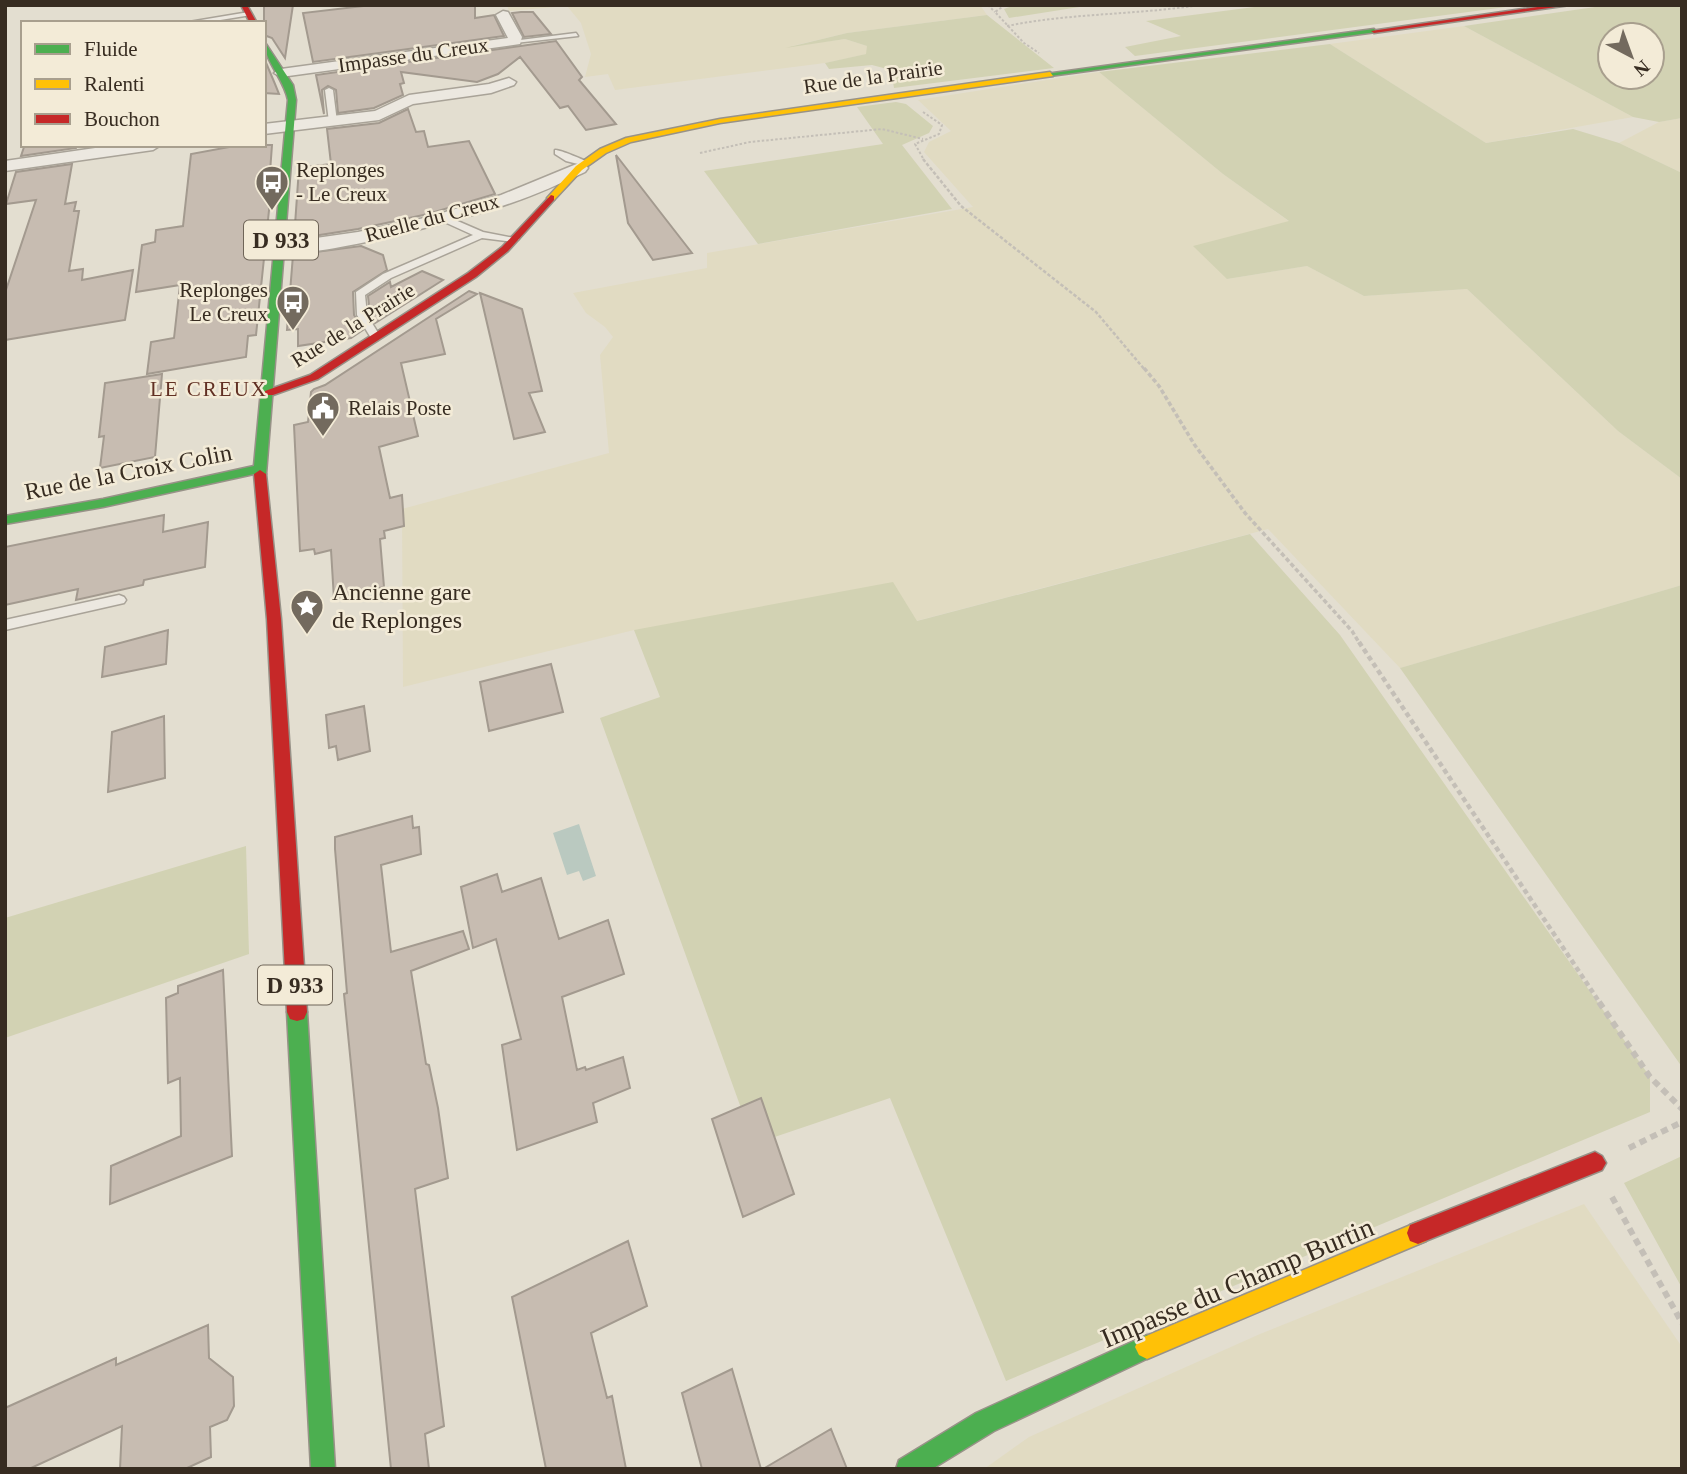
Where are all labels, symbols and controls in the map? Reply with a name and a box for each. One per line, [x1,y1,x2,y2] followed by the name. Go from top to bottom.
[21,21,266,147] legend
[1596,21,1666,91] north arrow
[336,32,490,77] street label: Impasse du Creux
[84,37,138,61] text: Fluide
[802,55,944,99] street label: Rue de la Prairie
[1630,56,1654,81] text: N
[84,72,145,96] text: Ralenti
[84,107,160,131] text: Bouchon
[296,158,387,206] place label: Replonges - Le Creux
[253,163,291,212] bus stop icon: Replonges - Le Creux
[362,188,502,247] street label: Ruelle du Creux
[244,220,318,260] road number: D 933
[179,278,268,326] place label: Replonges Le Creux
[287,278,419,372] street label: Rue de la Prairie
[274,283,312,332] bus stop icon: Replonges Le Creux
[150,377,268,401] district label: LE CREUX
[304,389,342,438] public building icon: Relais Poste
[348,396,451,420] place label: Relais Poste
[22,439,234,505] street label: Rue de la Croix Colin
[332,579,471,633] place label: Ancienne gare de Replonges
[288,587,326,636] place icon: Ancienne gare de Replonges
[258,966,332,1004] road number: D 933
[1096,1211,1378,1354] street label: Impasse du Champ Burtin

